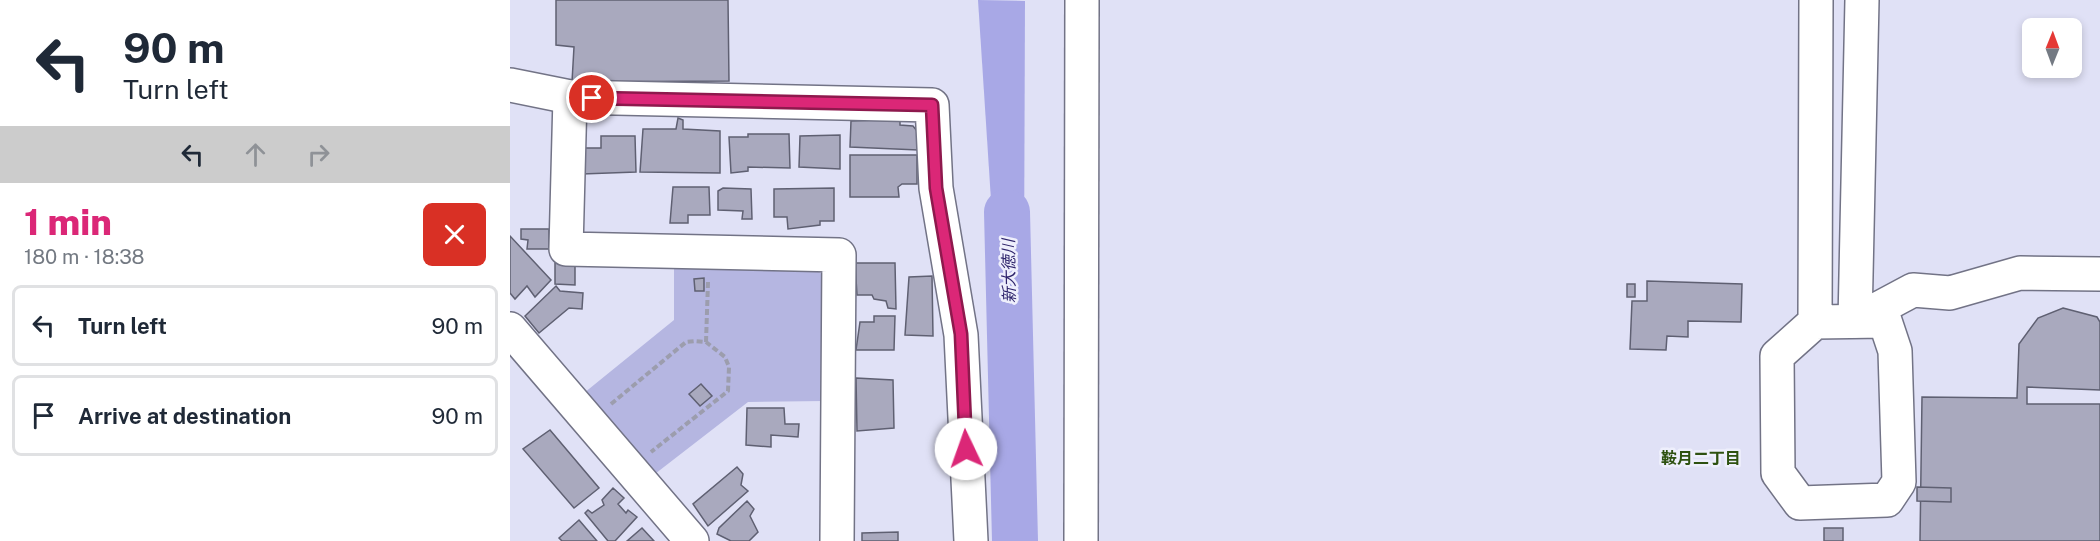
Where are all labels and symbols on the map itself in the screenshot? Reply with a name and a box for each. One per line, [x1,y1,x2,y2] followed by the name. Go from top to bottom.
[2022,18,2082,78] north arrow
[566,72,617,123] pin
[999,237,1019,303] water label: 新大徳川
[934,417,998,481] position arrow
[1661,449,1741,468] district label: 鞍月二丁目

